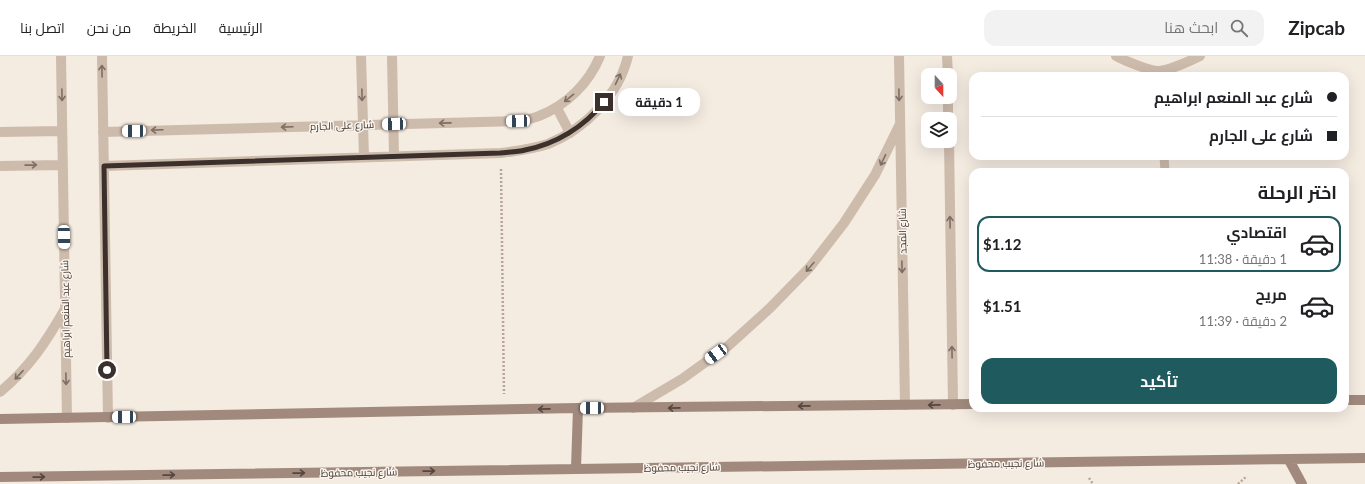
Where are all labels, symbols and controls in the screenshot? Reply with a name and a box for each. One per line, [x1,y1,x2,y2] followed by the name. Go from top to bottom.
[984,10,1264,46] search box
[1288,16,1345,39] text: Zipcab
[1228,17,1250,39] icon: search
[1164,18,1218,36] text: ابحث هنا
[20,19,65,36] text: اتصل بنا
[87,19,131,36] text: من نحن
[153,19,197,36] text: الخريطة
[219,19,263,36] text: الرئيسية
[98,65,106,78] one-way arrow
[921,68,957,104] north arrow
[921,68,957,148] map controls
[615,74,622,86] one-way arrow
[58,88,65,101] one-way arrow
[359,88,366,101] one-way arrow
[618,88,700,116] callout: 1 دقيقة
[895,88,903,101] one-way arrow
[1154,88,1313,106] text: شارع عبد المنعم ابراهيم
[595,93,613,111] route end
[564,94,575,102] one-way arrow
[635,94,683,110] text: 1 دقيقة
[921,112,957,148] button: layers
[506,115,530,127] car
[310,118,374,134] street label: شارع على الجارم
[382,118,406,130] car
[439,119,452,127] one-way arrow
[281,123,294,130] one-way arrow
[122,125,146,137] car
[1209,126,1313,144] text: شارع على الجارم
[151,127,164,134] one-way arrow
[879,153,886,165] one-way arrow
[24,161,37,169] one-way arrow
[1258,181,1337,203] text: اختر الرحلة
[896,208,909,254] street label: شارع المجد
[946,216,954,229] one-way arrow
[1227,223,1287,241] text: اقتصادي
[58,225,70,249] car
[1299,226,1335,262] icon: car
[983,235,1021,253] text: $1.12
[1199,251,1287,267] text: 1 دقيقة · 11:38
[58,260,74,358] street label: شارع عبد المنعم ابراهيم
[899,260,906,273] one-way arrow
[805,261,814,272] one-way arrow
[1255,285,1287,303] text: مريح
[1299,288,1335,324] icon: car
[983,297,1021,315] text: $1.51
[1199,313,1287,329] text: 2 دقيقة · 11:39
[703,342,729,366] car
[948,346,956,359] one-way arrow
[981,358,1337,404] button: تأكيد
[98,361,116,379] route start
[14,370,24,380] one-way arrow
[62,372,70,385] one-way arrow
[928,401,941,409] one-way arrow
[580,402,604,414] car
[798,402,811,410] one-way arrow
[668,404,681,412] one-way arrow
[538,405,551,413] one-way arrow
[112,411,136,423] car
[968,456,1044,471] street label: شارع نجيب محفوظ
[644,460,720,475] street label: شارع نجيب محفوظ
[321,465,397,480] street label: شارع نجيب محفوظ
[422,467,435,475] one-way arrow
[292,469,305,476] one-way arrow
[162,471,175,478] one-way arrow
[32,473,45,480] one-way arrow

